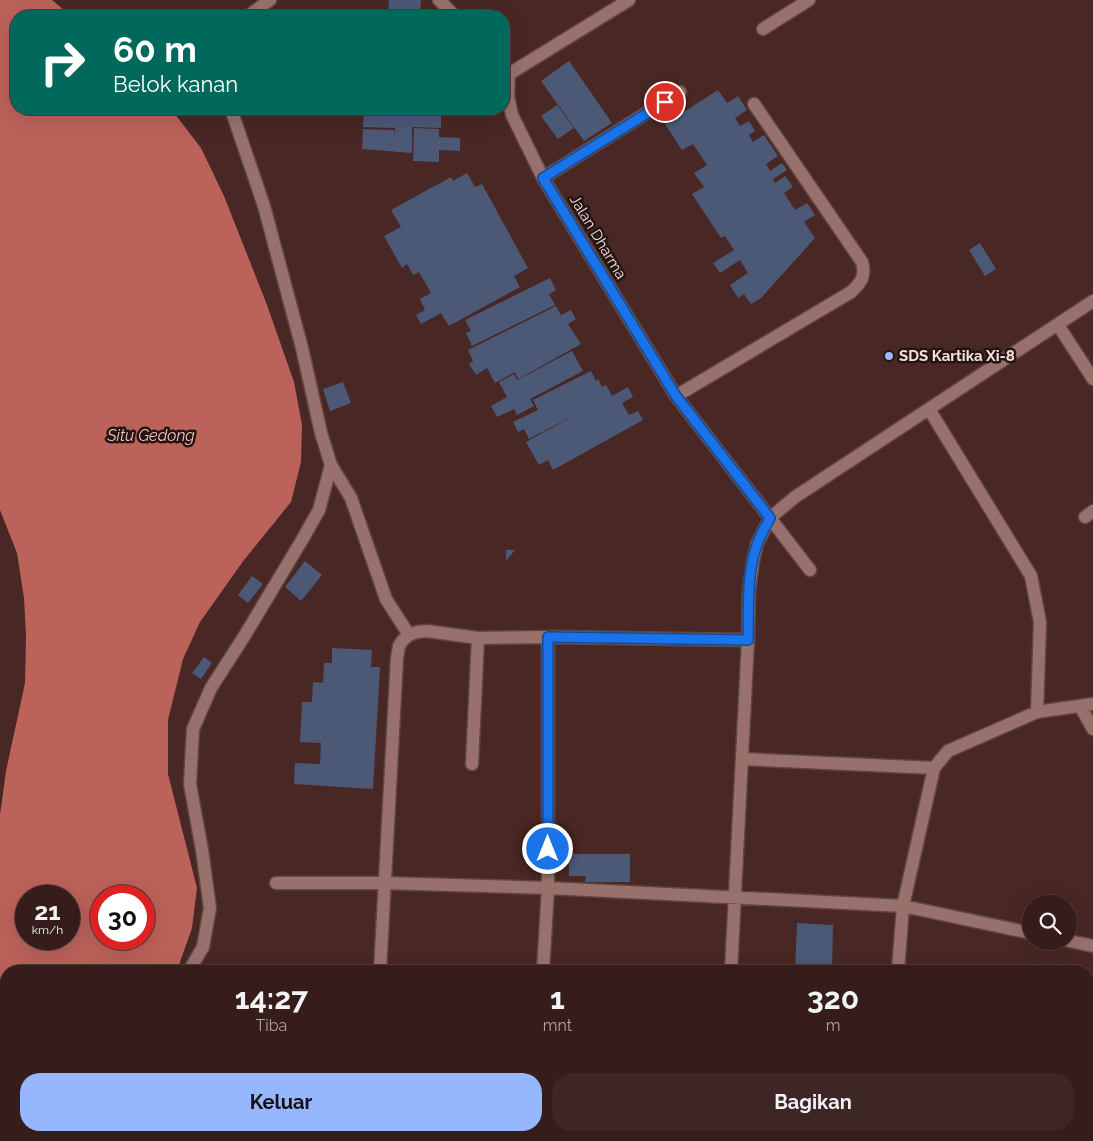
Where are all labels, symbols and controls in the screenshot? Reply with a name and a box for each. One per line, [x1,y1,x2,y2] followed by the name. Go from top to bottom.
[113,29,197,70] text: 60 m
[30,30,95,95] icon: right
[113,71,238,97] text: Belok kanan
[644,81,686,123] pin
[651,88,679,116] icon: arrive
[566,192,630,282] street label: Jalan Dharma
[899,347,1015,365] place label: SDS Kartika Xi-8
[883,350,895,362] marker: SDS Kartika Xi-8
[106,426,195,445] water label: Situ Gedong
[521,822,573,874] position arrow
[90,885,155,950] speed limit sign: 30
[1022,895,1077,950] map controls
[1022,895,1077,950] button: search
[34,896,61,926] text: 21
[32,923,63,937] text: km/h
[235,981,308,1016] text: 14:27
[550,981,565,1016] text: 1
[807,981,859,1016] text: 320
[256,1016,287,1035] text: Tiba
[543,1016,572,1035] text: mnt
[826,1016,840,1035] text: m
[20,1073,542,1131] button: Keluar
[552,1073,1074,1131] button: Bagikan

